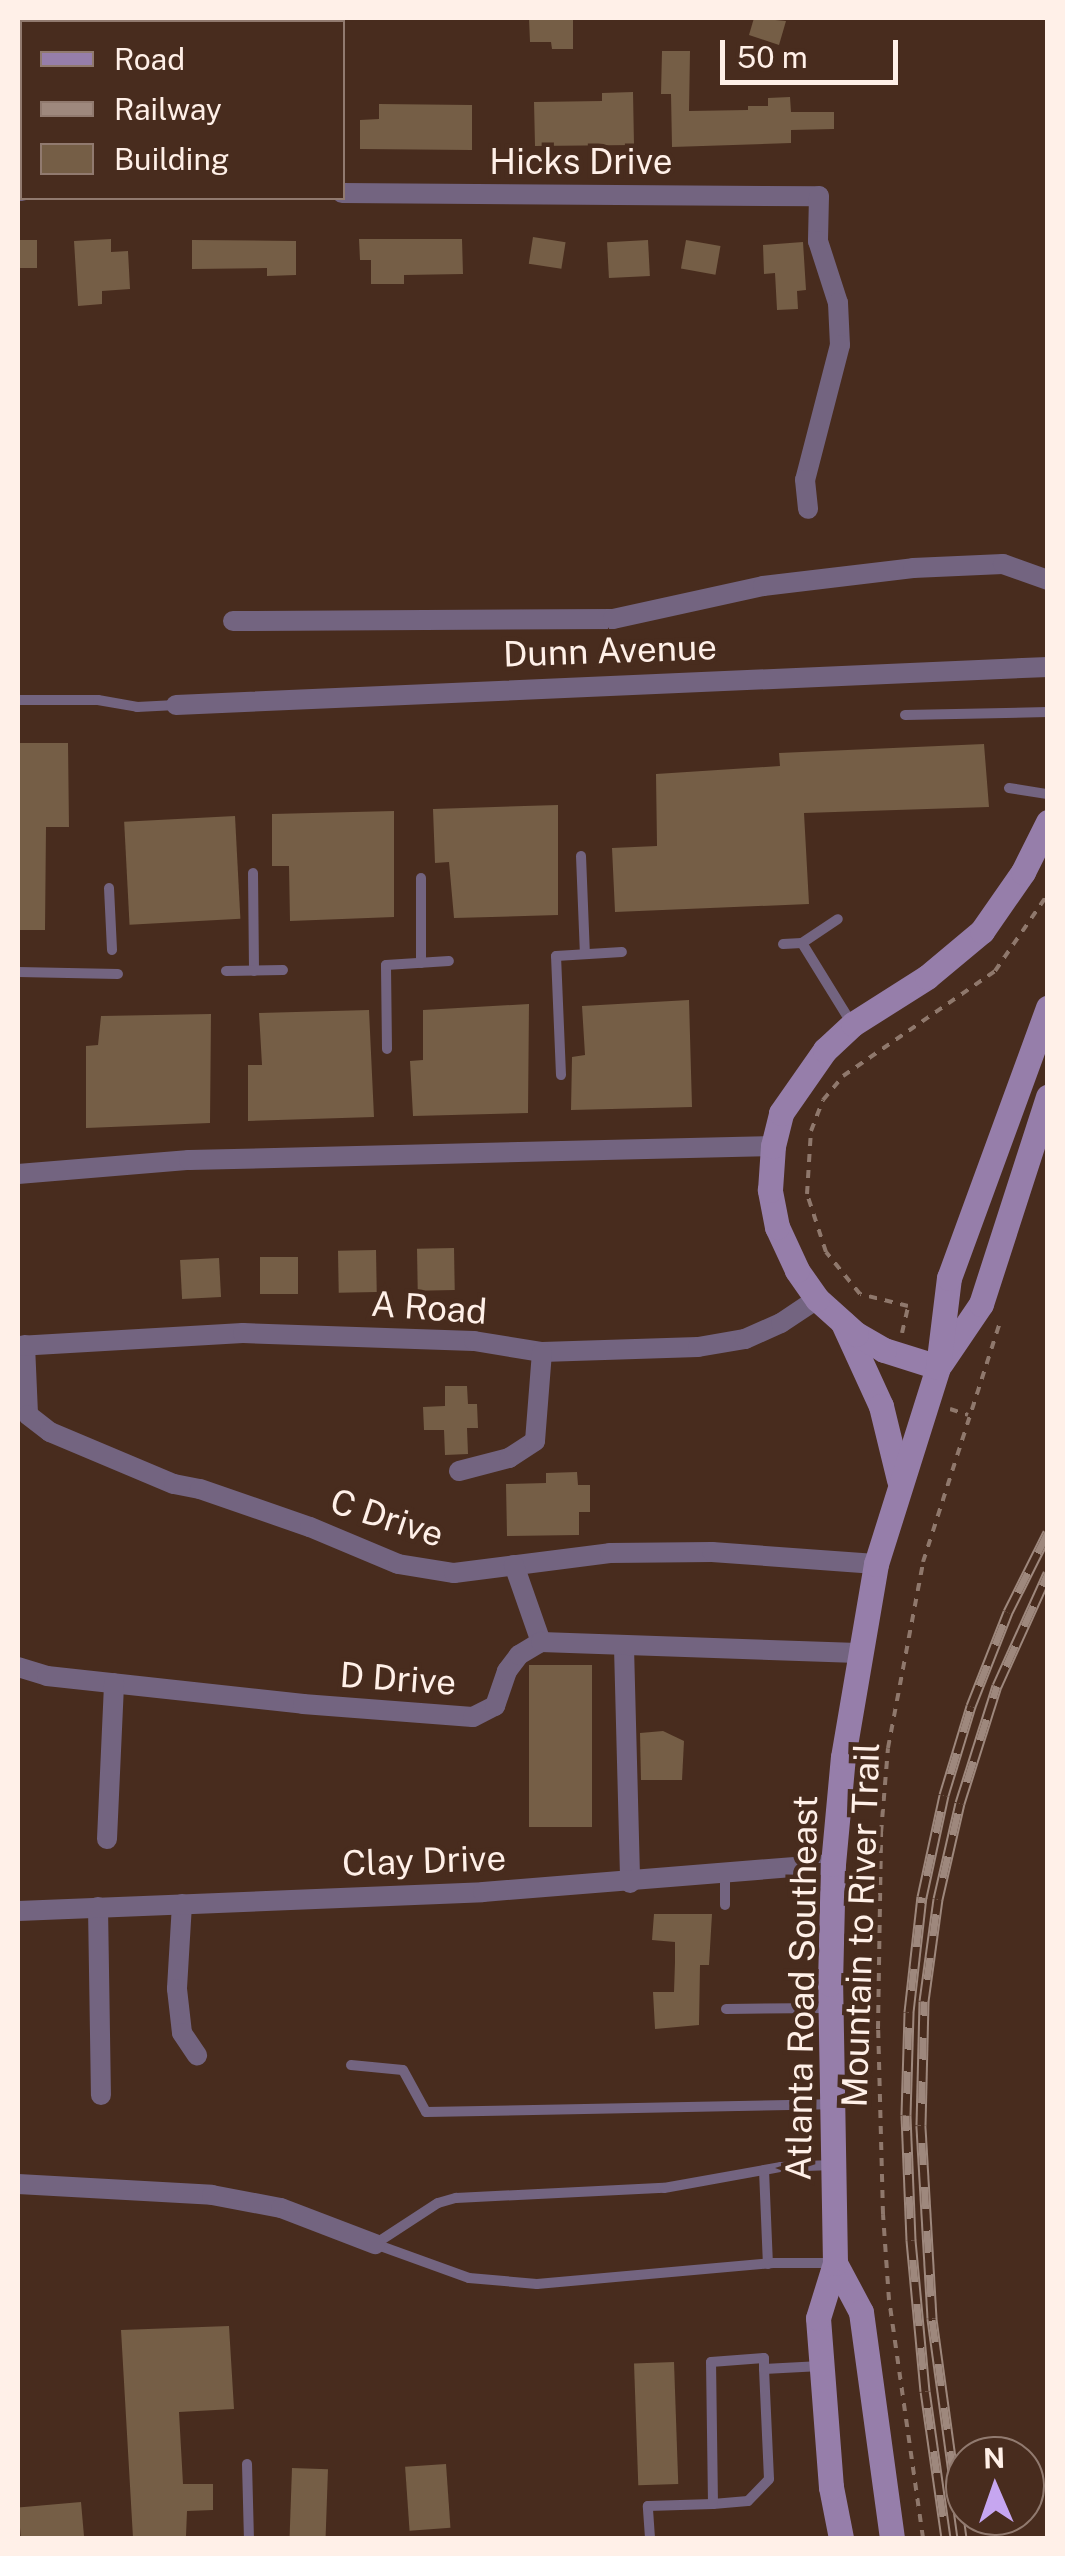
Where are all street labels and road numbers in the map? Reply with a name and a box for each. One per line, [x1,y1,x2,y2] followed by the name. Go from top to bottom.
[489,141,673,183] street label: Hicks Drive
[502,626,718,676] street label: Dunn Avenue
[370,1283,488,1333] street label: A Road
[325,1480,449,1556] street label: C Drive
[338,1654,458,1704] street label: D Drive
[834,1742,888,2108] street label: Mountain to River Trail
[778,1795,826,2181] street label: Atlanta Road Southeast
[341,1837,507,1885] street label: Clay Drive

